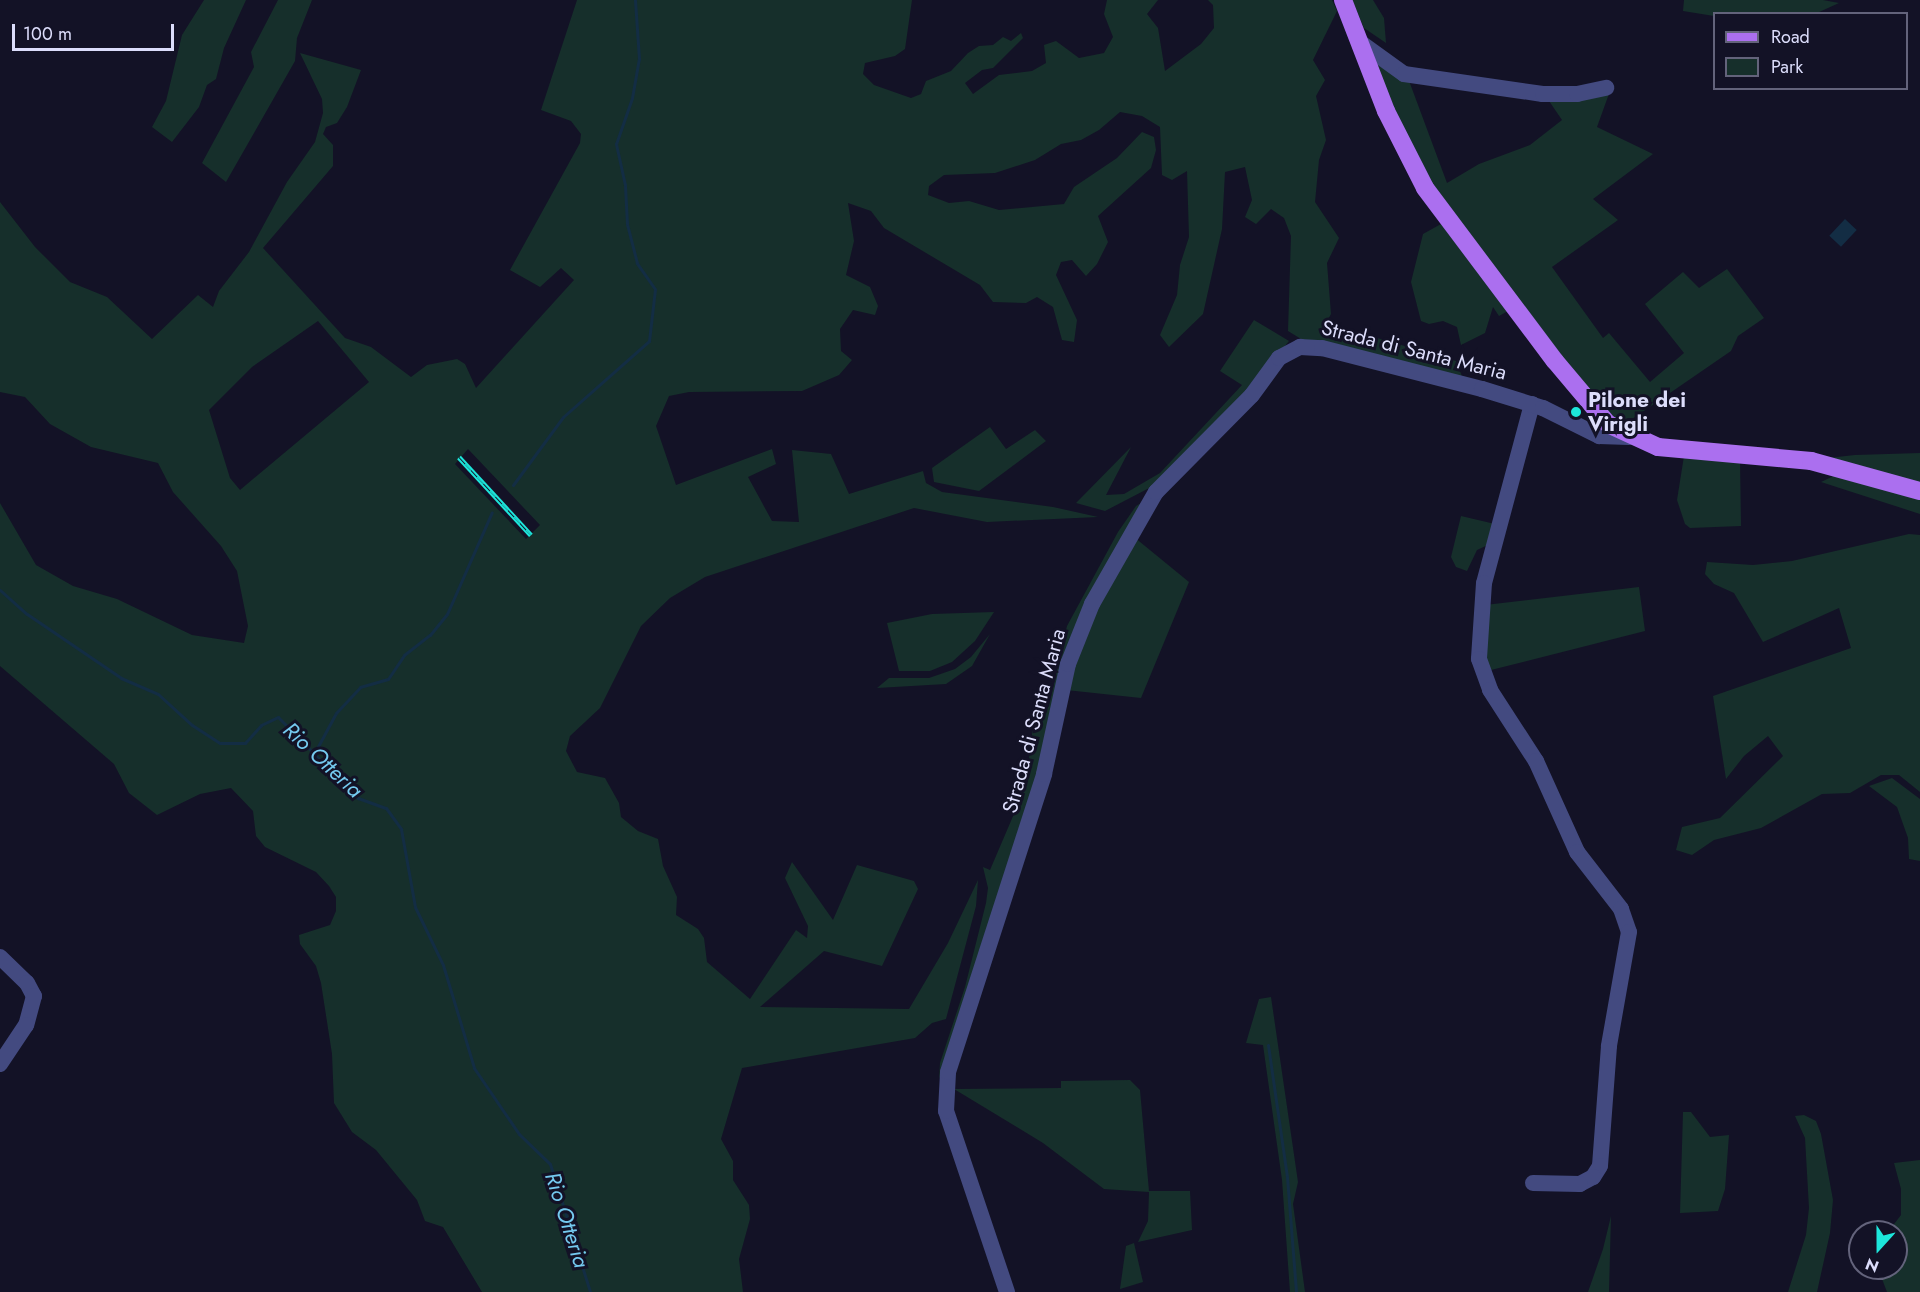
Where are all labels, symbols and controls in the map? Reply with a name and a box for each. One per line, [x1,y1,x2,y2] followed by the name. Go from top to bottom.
[15,12,177,50] scale bar
[1713,12,1908,90] legend
[23,21,72,47] text: 100 m
[1771,24,1810,50] text: Road
[1771,54,1803,80] text: Park
[1319,315,1509,385] street label: Strada di Santa Maria
[1588,387,1686,437] place label: Pilone dei Virigli
[1569,405,1583,419] marker: Pilone dei Virigli
[997,626,1071,816] street label: Strada di Santa Maria
[278,717,368,803] water label: Rio Otteria
[539,1169,595,1271] water label: Rio Otteria
[1848,1220,1908,1280] north arrow
[1862,1252,1882,1278] text: N

